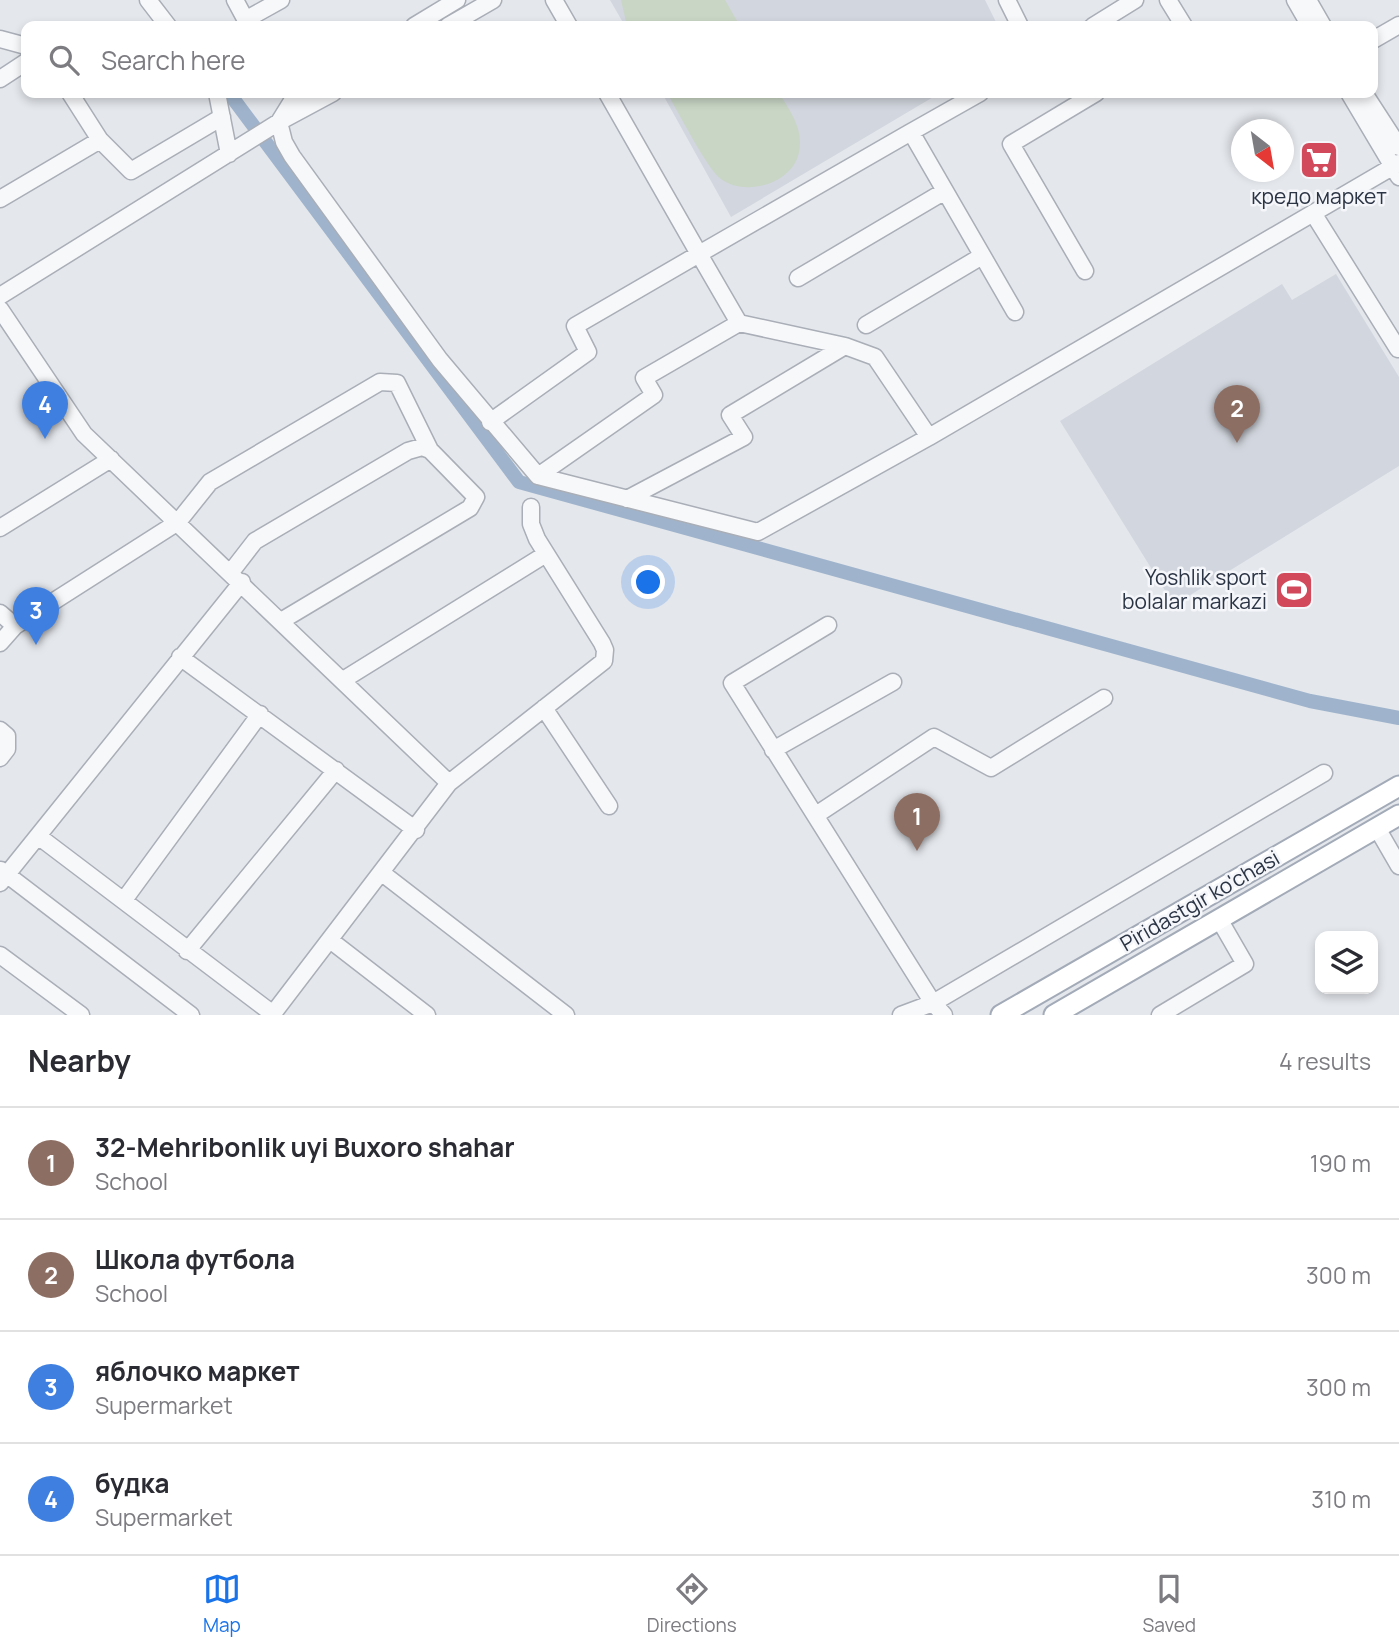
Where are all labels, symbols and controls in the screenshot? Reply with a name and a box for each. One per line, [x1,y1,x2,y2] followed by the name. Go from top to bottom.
[21,21,1378,98] search box
[45,41,83,79] icon: search
[101,42,246,78] text: Search here
[1231,119,1294,182] north arrow
[1298,139,1340,181] supermarket icon: кредо маркет
[1251,182,1387,210] place label: кредо маркет
[22,381,68,439] pin: 4
[1214,385,1260,443] pin: 2
[1122,563,1267,615] place label: Yoshlik sport bolalar markazi
[631,565,665,599] your location
[1273,569,1315,611] sports icon: Yoshlik sport bolalar markazi
[13,587,59,645] pin: 3
[894,793,940,851] pin: 1
[1115,843,1284,957] street label: Piridastgir ko'chasi
[1315,931,1378,994] map controls
[1315,931,1378,994] button: layers
[28,1040,131,1081] text: Nearby
[1279,1045,1371,1077] text: 4 results
[95,1129,515,1165] text: 32-Mehribonlik uyi Buxoro shahar
[46,1147,56,1179] text: 1
[1310,1147,1371,1179] text: 190 m
[95,1165,168,1197] text: School
[95,1241,295,1277] text: Школа футбола
[44,1259,58,1291] text: 2
[1306,1259,1371,1291] text: 300 m
[95,1277,168,1309] text: School
[95,1353,300,1389] text: яблочко маркет
[44,1371,58,1403] text: 3
[1306,1371,1371,1403] text: 300 m
[95,1389,233,1421] text: Supermarket
[95,1465,170,1501] text: будка
[44,1483,58,1515] text: 4
[1311,1483,1371,1515] text: 310 m
[95,1501,233,1533] text: Supermarket
[203,1570,241,1638] tab: Map
[647,1570,737,1638] tab: Directions
[1143,1570,1196,1638] tab: Saved

